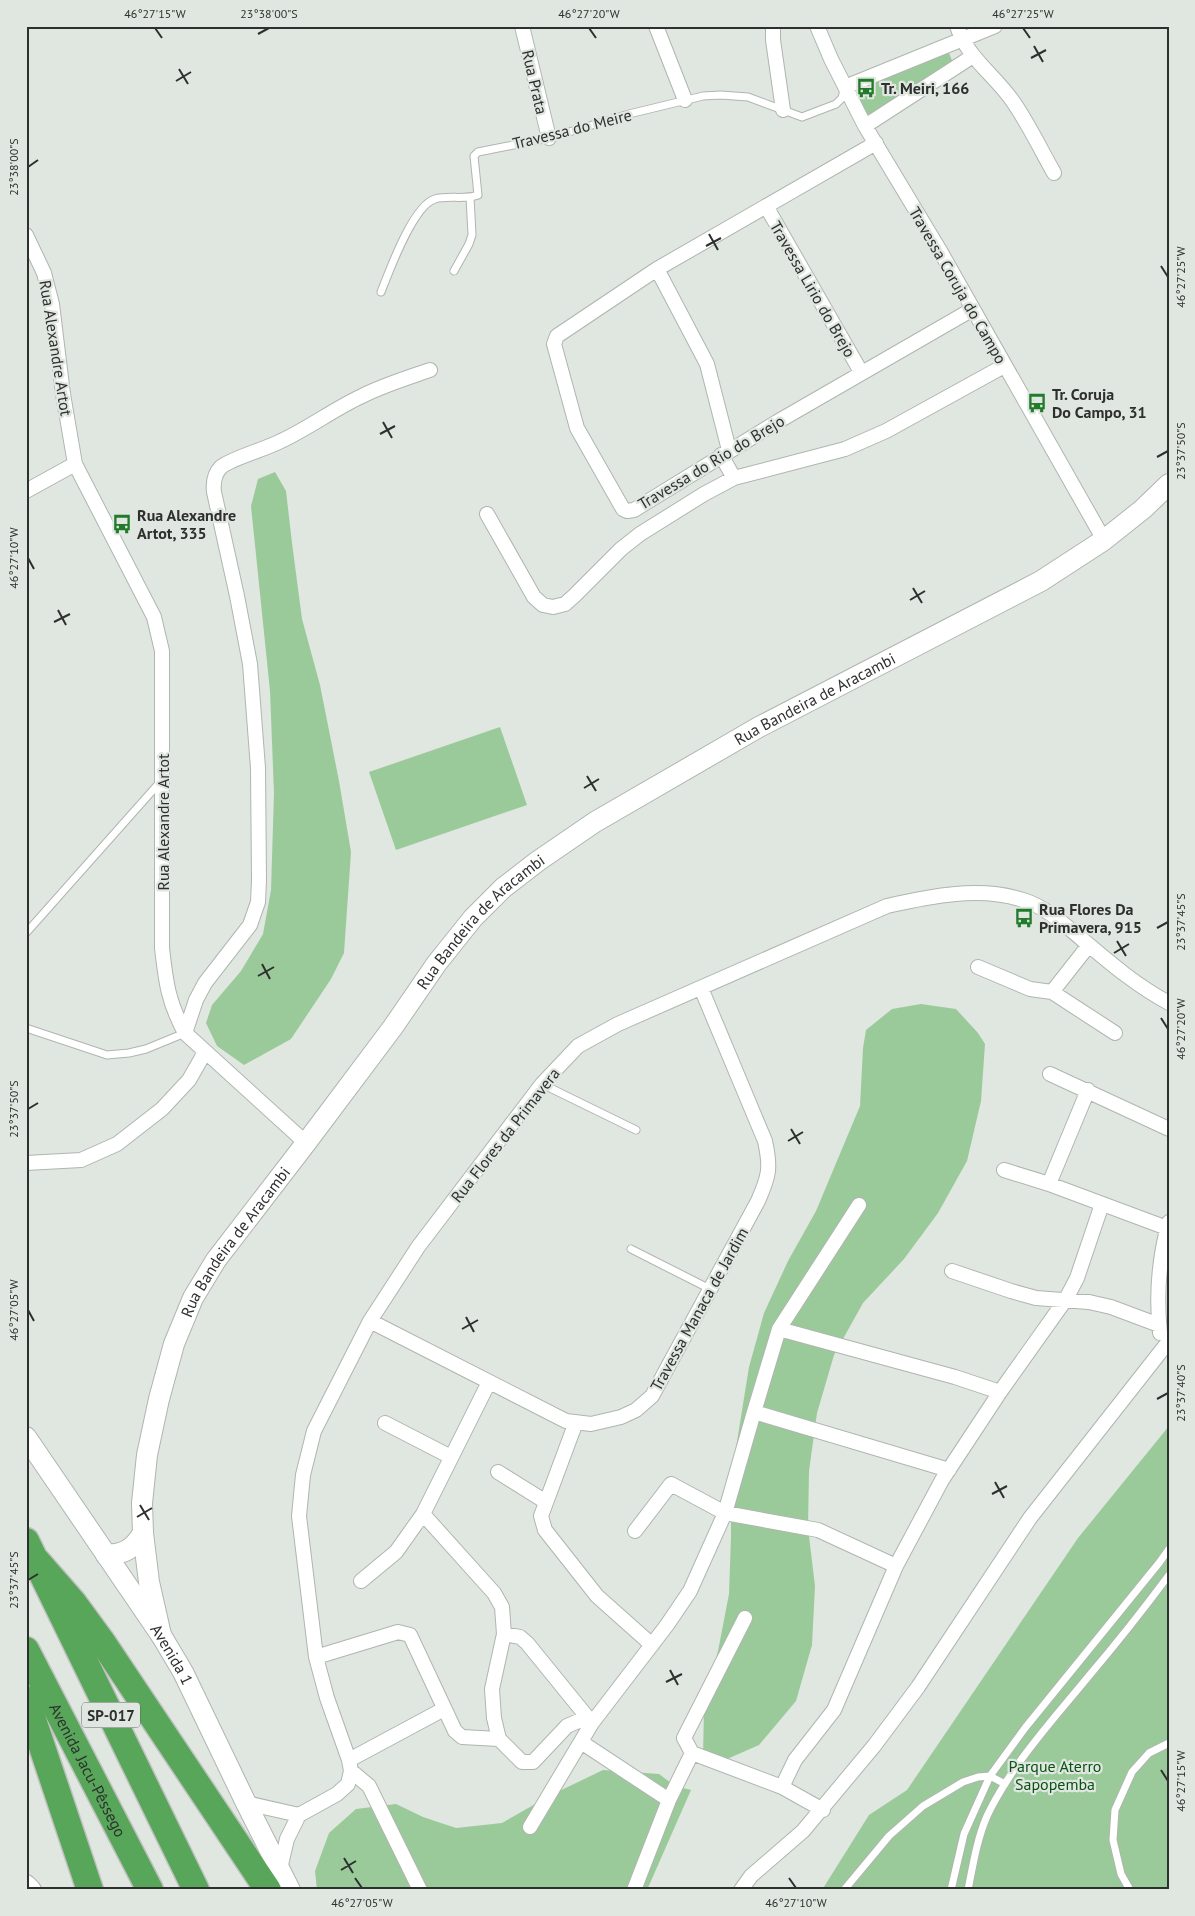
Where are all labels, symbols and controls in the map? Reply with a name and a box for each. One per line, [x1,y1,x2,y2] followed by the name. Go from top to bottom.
[124,6,186,21] text: 46°27'15"W
[240,6,298,21] text: 23°38'00"S
[558,6,620,21] text: 46°27'20"W
[992,6,1054,21] text: 46°27'25"W
[518,48,552,116] street label: Rua Prata
[855,77,877,99] bus stop icon: Tr. Meiri, 166
[881,78,969,98] place label: Tr. Meiri, 166
[510,105,634,153] street label: Travessa do Meire
[6,138,21,196] text: 23°38'00"S
[905,203,1011,367] street label: Travessa Coruja do Campo
[766,217,860,361] street label: Travessa Lirio do Brejo
[1173,246,1188,308] text: 46°27'25"W
[35,279,77,418] street label: Rua Alexandre Artot
[1052,384,1147,422] place label: Tr. Coruja Do Campo, 31
[1026,392,1048,414] bus stop icon: Tr. Coruja Do Campo, 31
[634,410,788,514] street label: Travessa do Rio do Brejo
[1173,422,1188,480] text: 23°37'50"S
[137,505,236,543] place label: Rua Alexandre Artot, 335
[111,513,133,535] bus stop icon: Rua Alexandre Artot, 335
[6,527,21,589] text: 46°27'10"W
[730,648,899,749] street label: Rua Bandeira de Aracambi
[153,753,173,890] street label: Rua Alexandre Artot
[412,850,548,993] street label: Rua Bandeira de Aracambi
[1173,893,1188,951] text: 23°37'45"S
[1039,899,1142,937] place label: Rua Flores Da Primavera, 915
[1013,907,1035,929] bus stop icon: Rua Flores Da Primavera, 915
[1173,998,1188,1060] text: 46°27'20"W
[446,1064,564,1206] street label: Rua Flores da Primavera
[6,1080,21,1138] text: 23°37'50"S
[176,1163,294,1320] street label: Rua Bandeira de Aracambi
[646,1224,752,1394] street label: Travessa Manaca de Jardim
[6,1279,21,1341] text: 46°27'05"W
[1173,1364,1188,1422] text: 23°37'40"S
[6,1551,21,1609] text: 23°37'45"S
[146,1620,198,1688] street label: Avenida 1
[45,1700,131,1840] street label: Avenida Jacu-Pêssego
[82,1702,140,1728] road number: SP-017
[1173,1750,1188,1812] text: 46°27'15"W
[1009,1756,1101,1794] park label: Parque Aterro Sapopemba
[331,1895,393,1910] text: 46°27'05"W
[765,1895,827,1910] text: 46°27'10"W

